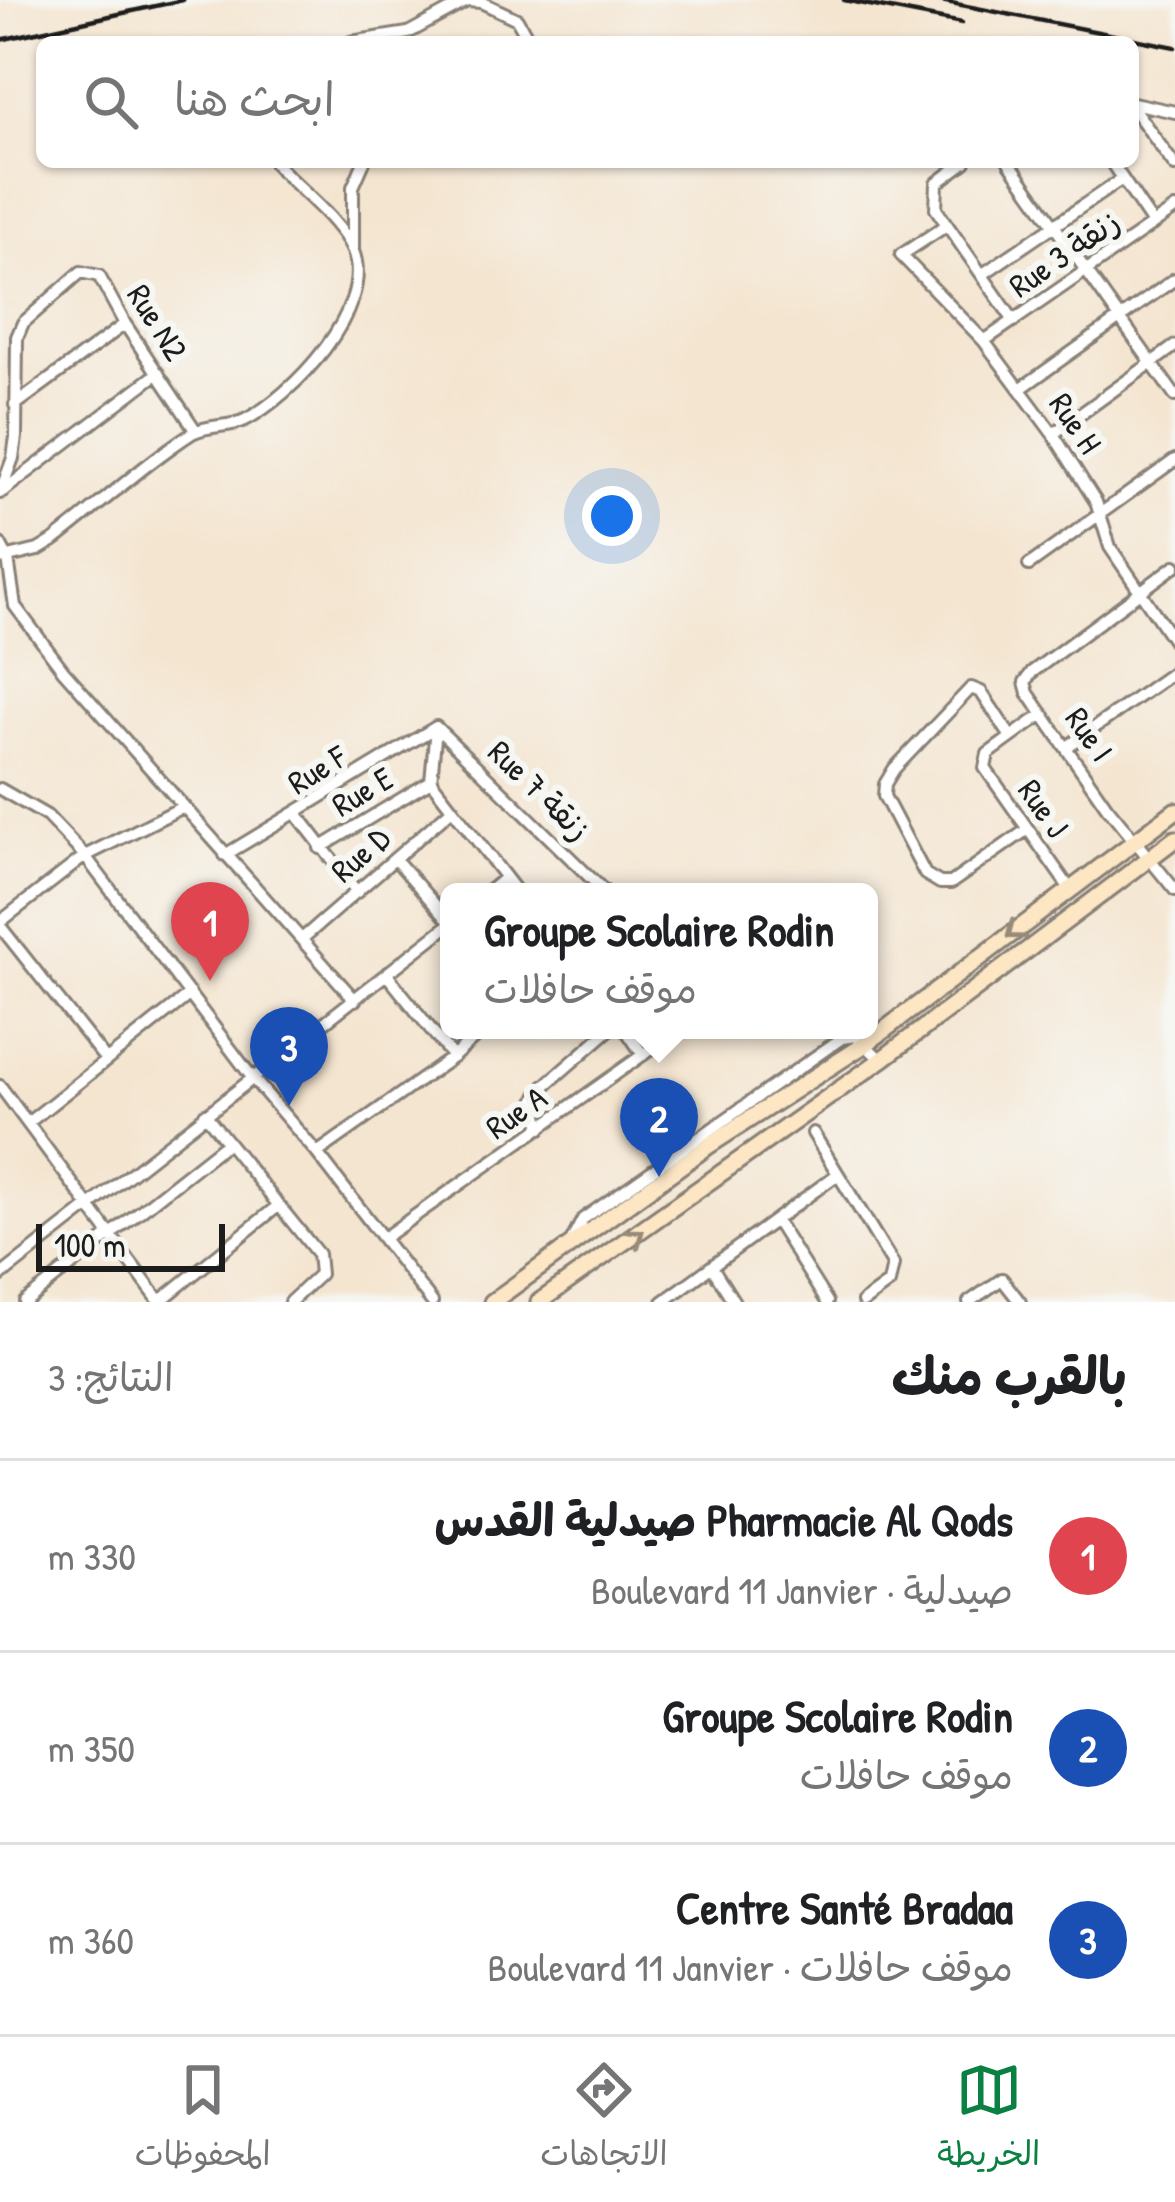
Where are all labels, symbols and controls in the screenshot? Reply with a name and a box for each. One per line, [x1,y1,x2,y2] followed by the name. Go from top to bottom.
[36,36,1139,168] search box
[174,68,335,129] text: ابحث هنا
[78,69,144,135] icon: search
[1000,199,1128,307] street label: Rue 3 زنقة
[118,276,199,369] street label: Rue N2
[1040,384,1112,462] street label: Rue H
[582,486,642,546] your location
[1056,698,1124,770] street label: Rue I
[479,730,601,850] street label: Rue 7 زنقة
[279,733,356,804] street label: Rue F
[323,756,401,826] street label: Rue E
[1008,770,1080,846] street label: Rue J
[321,816,399,892] street label: Rue D
[171,882,249,981] pin: 1
[440,883,878,1039] popup
[484,899,834,960] text: Groupe Scolaire Rodin
[1006,918,1028,939] one-way arrow
[484,962,697,1015] text: موقف حافلات
[250,1007,328,1106] pin: 3
[477,1075,555,1149] street label: Rue A
[620,1078,698,1177] pin: 2
[36,1218,225,1271] scale bar
[54,1223,126,1267] text: 100 m
[623,1228,644,1250] one-way arrow
[892,1341,1127,1410] text: بالقرب منك
[48,1350,173,1403] text: النتائج: 3
[434,1489,1013,1550] text: Pharmacie Al Qods صيدلية القدس
[48,1529,136,1582] text: 330 m
[1081,1529,1095,1582] text: 1
[591,1563,1013,1616] text: صيدلية · Boulevard 11 Janvier
[662,1685,1013,1746] text: Groupe Scolaire Rodin
[48,1721,135,1774] text: 350 m
[1079,1721,1097,1774] text: 2
[800,1748,1013,1801] text: موقف حافلات
[676,1877,1013,1938] text: Centre Santé Bradaa
[48,1913,134,1966] text: 360 m
[1079,1913,1097,1966] text: 3
[487,1940,1013,1993] text: موقف حافلات · Boulevard 11 Janvier
[135,2057,271,2183] tab: المحفوظات
[540,2057,668,2183] tab: الاتجاهات
[937,2057,1040,2183] tab: الخريطة

